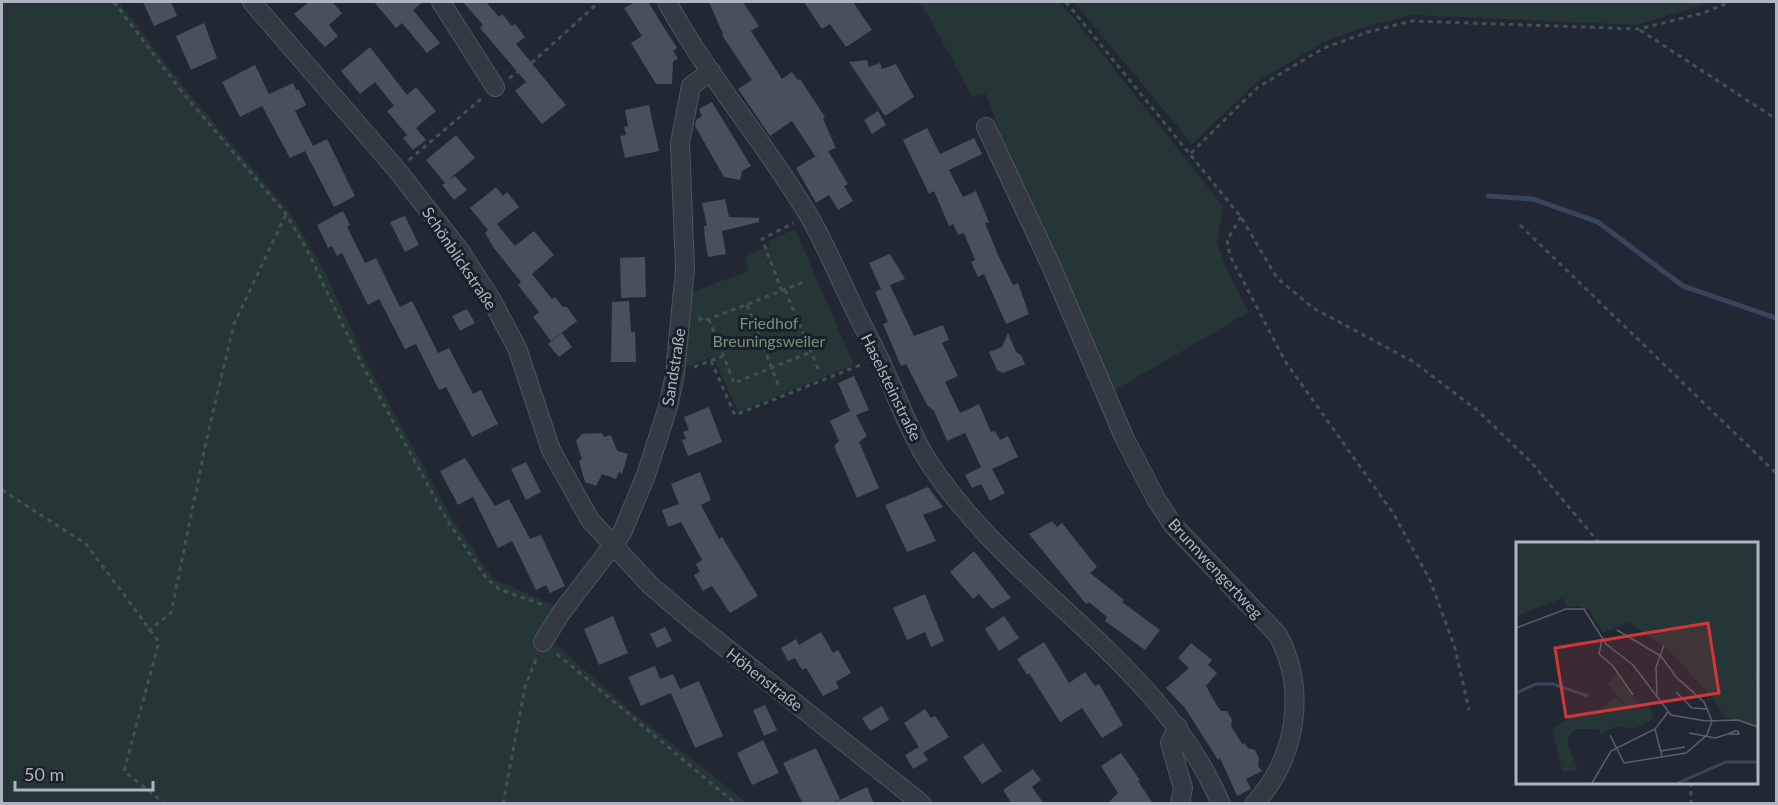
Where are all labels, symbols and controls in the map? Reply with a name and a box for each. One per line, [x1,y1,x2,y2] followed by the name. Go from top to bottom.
[419,203,501,313] street label: Schönblickstraße
[713,313,826,350] park label: Friedhof Breuningsweiler
[657,327,689,407] street label: Sandstraße
[858,330,926,444] street label: Haselsteinstraße
[1165,514,1267,622] street label: Brunnwengertweg
[1516,542,1757,784] inset map
[723,643,807,715] street label: Höhenstraße
[15,754,153,792] scale bar
[24,763,64,785] text: 50 m

